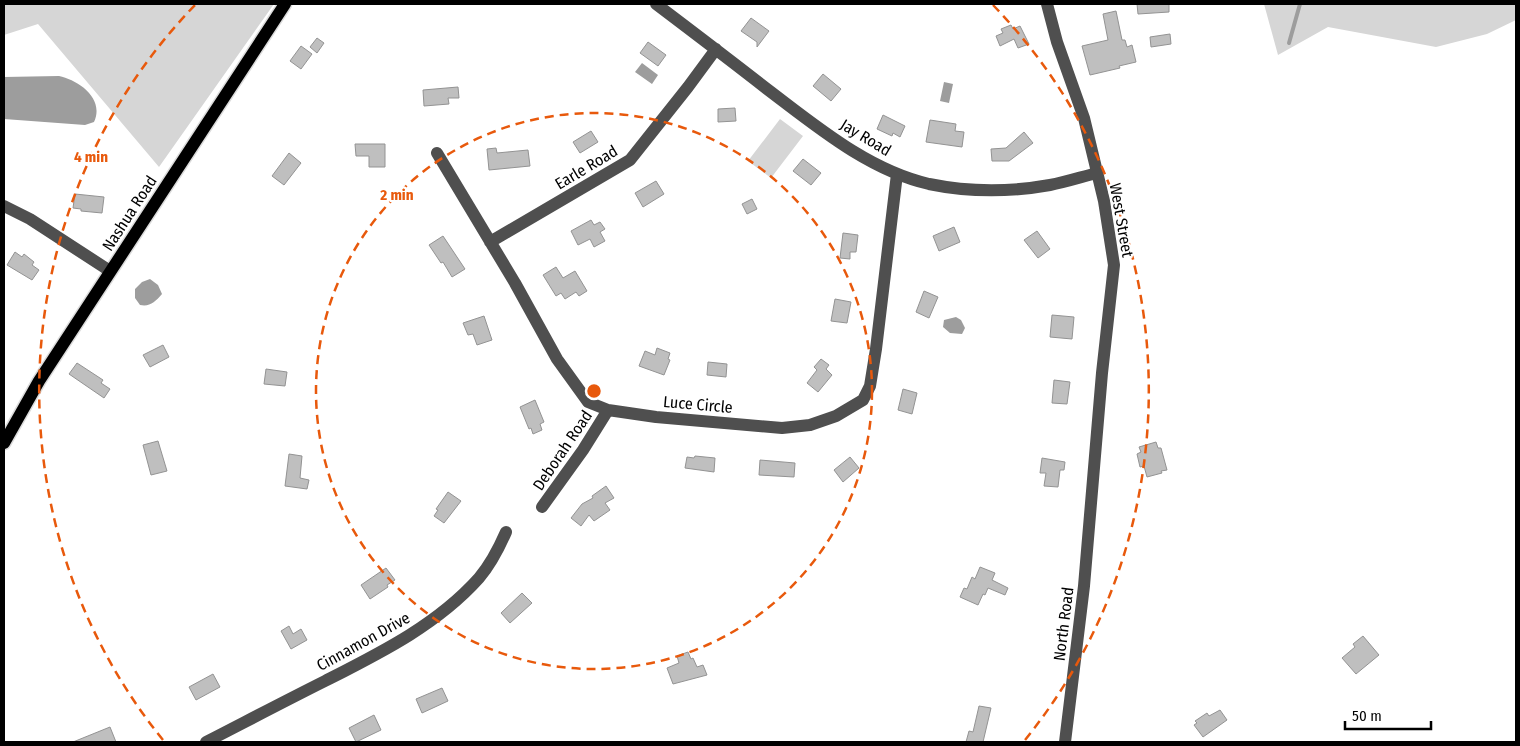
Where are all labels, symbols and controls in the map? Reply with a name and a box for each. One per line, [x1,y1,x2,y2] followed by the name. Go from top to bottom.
[837,115,895,160] street label: Jay Road
[551,141,621,194] street label: Earle Road
[74,148,108,166] text: 4 min
[98,172,161,254] street label: Nashua Road
[1106,182,1137,259] street label: West Street
[379,186,414,204] text: 2 min
[585,382,603,400] centre of rings
[662,392,734,417] street label: Luce Circle
[529,407,596,494] street label: Deborah Road
[1050,586,1077,662] street label: North Road
[313,608,413,675] street label: Cinnamon Drive
[1345,698,1431,730] scale bar
[1352,707,1382,725] text: 50 m

